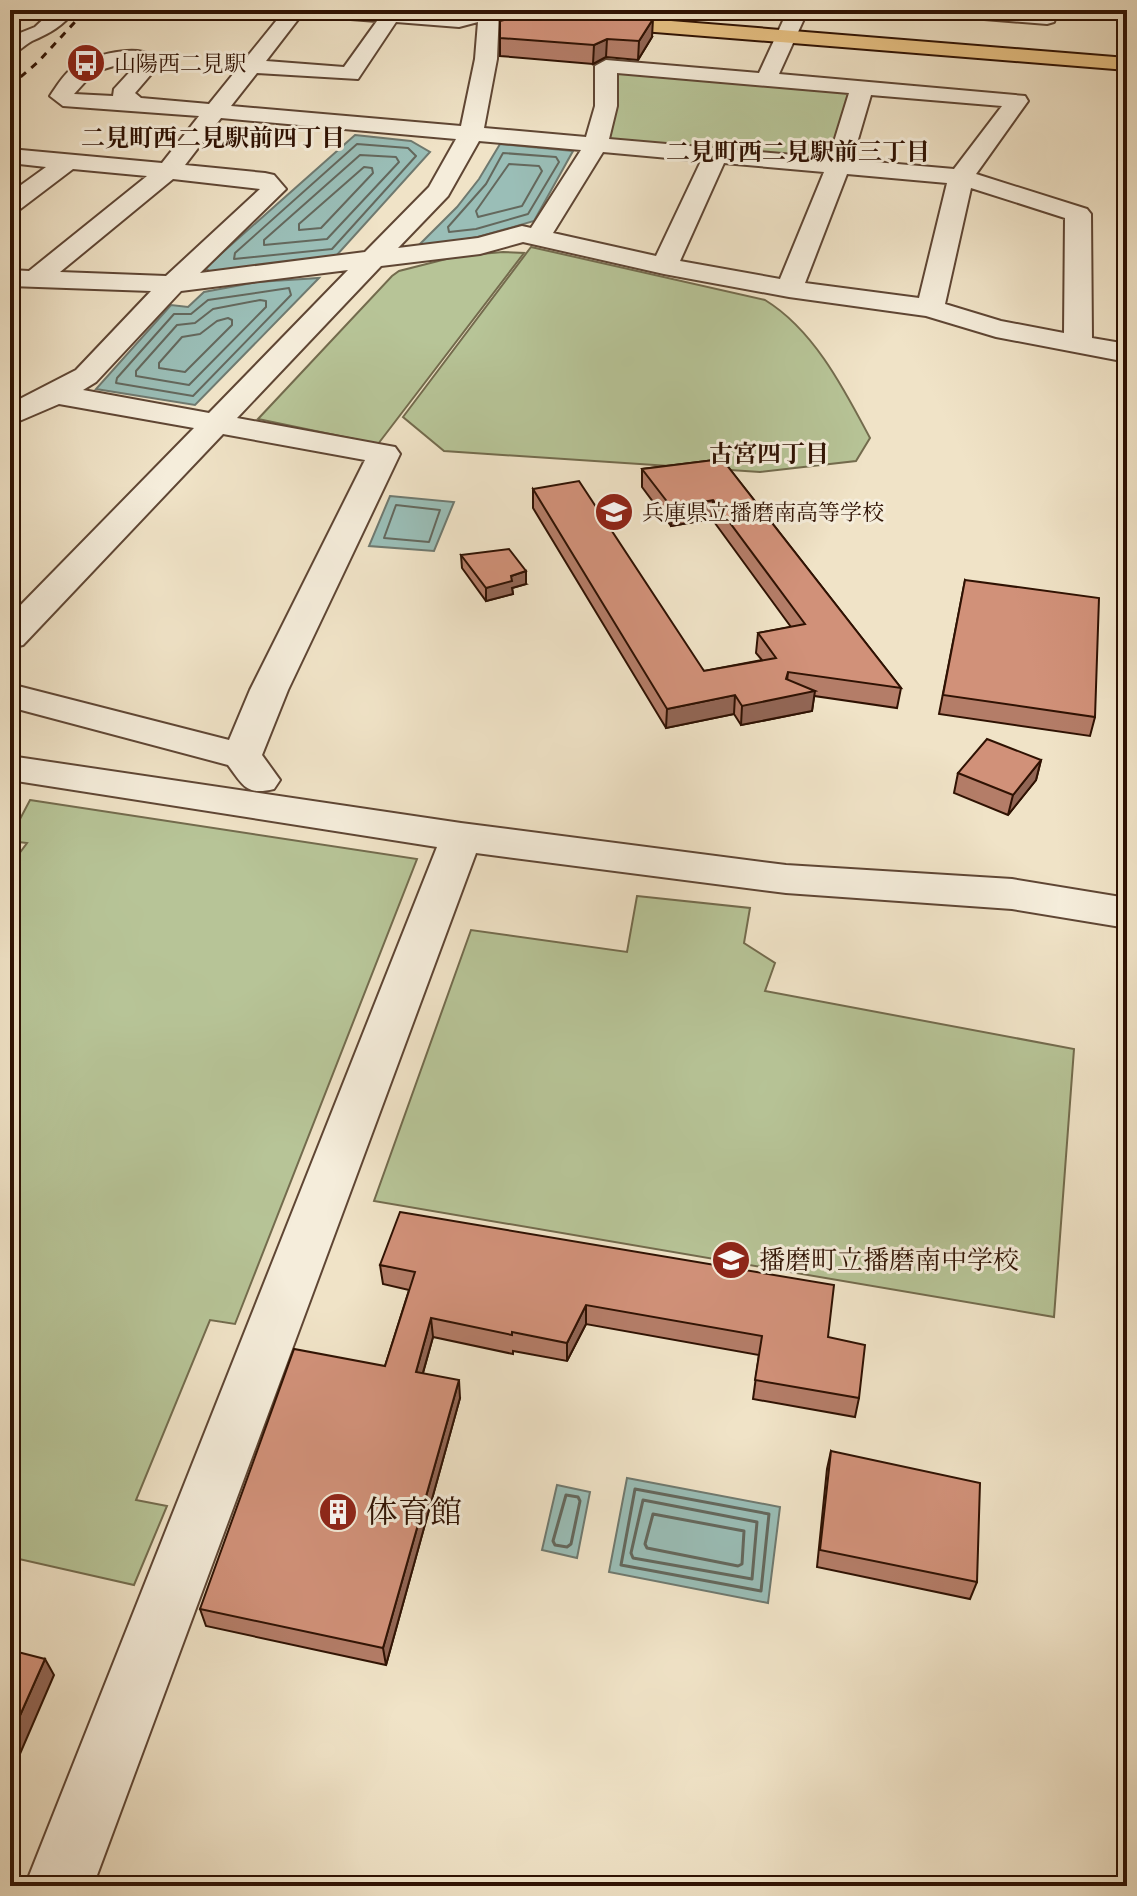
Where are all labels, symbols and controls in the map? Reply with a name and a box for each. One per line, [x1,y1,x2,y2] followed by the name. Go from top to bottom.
[65,42,107,84] bus stop icon: 山陽西二見駅
[114,49,246,78] place label: 山陽西二見駅
[81,122,345,153] district label: 二見町西二見駅前四丁目
[666,136,930,167] district label: 二見町西二見駅前三丁目
[709,438,829,469] district label: 古宮四丁目
[593,491,635,533] school or university icon: 兵庫県立播磨南高等学校
[642,498,884,527] place label: 兵庫県立播磨南高等学校
[710,1239,752,1281] school or university icon: 播磨町立播磨南中学校
[759,1243,1019,1277] place label: 播磨町立播磨南中学校
[317,1491,359,1533] building icon: 体育館
[366,1491,462,1533] place label: 体育館

